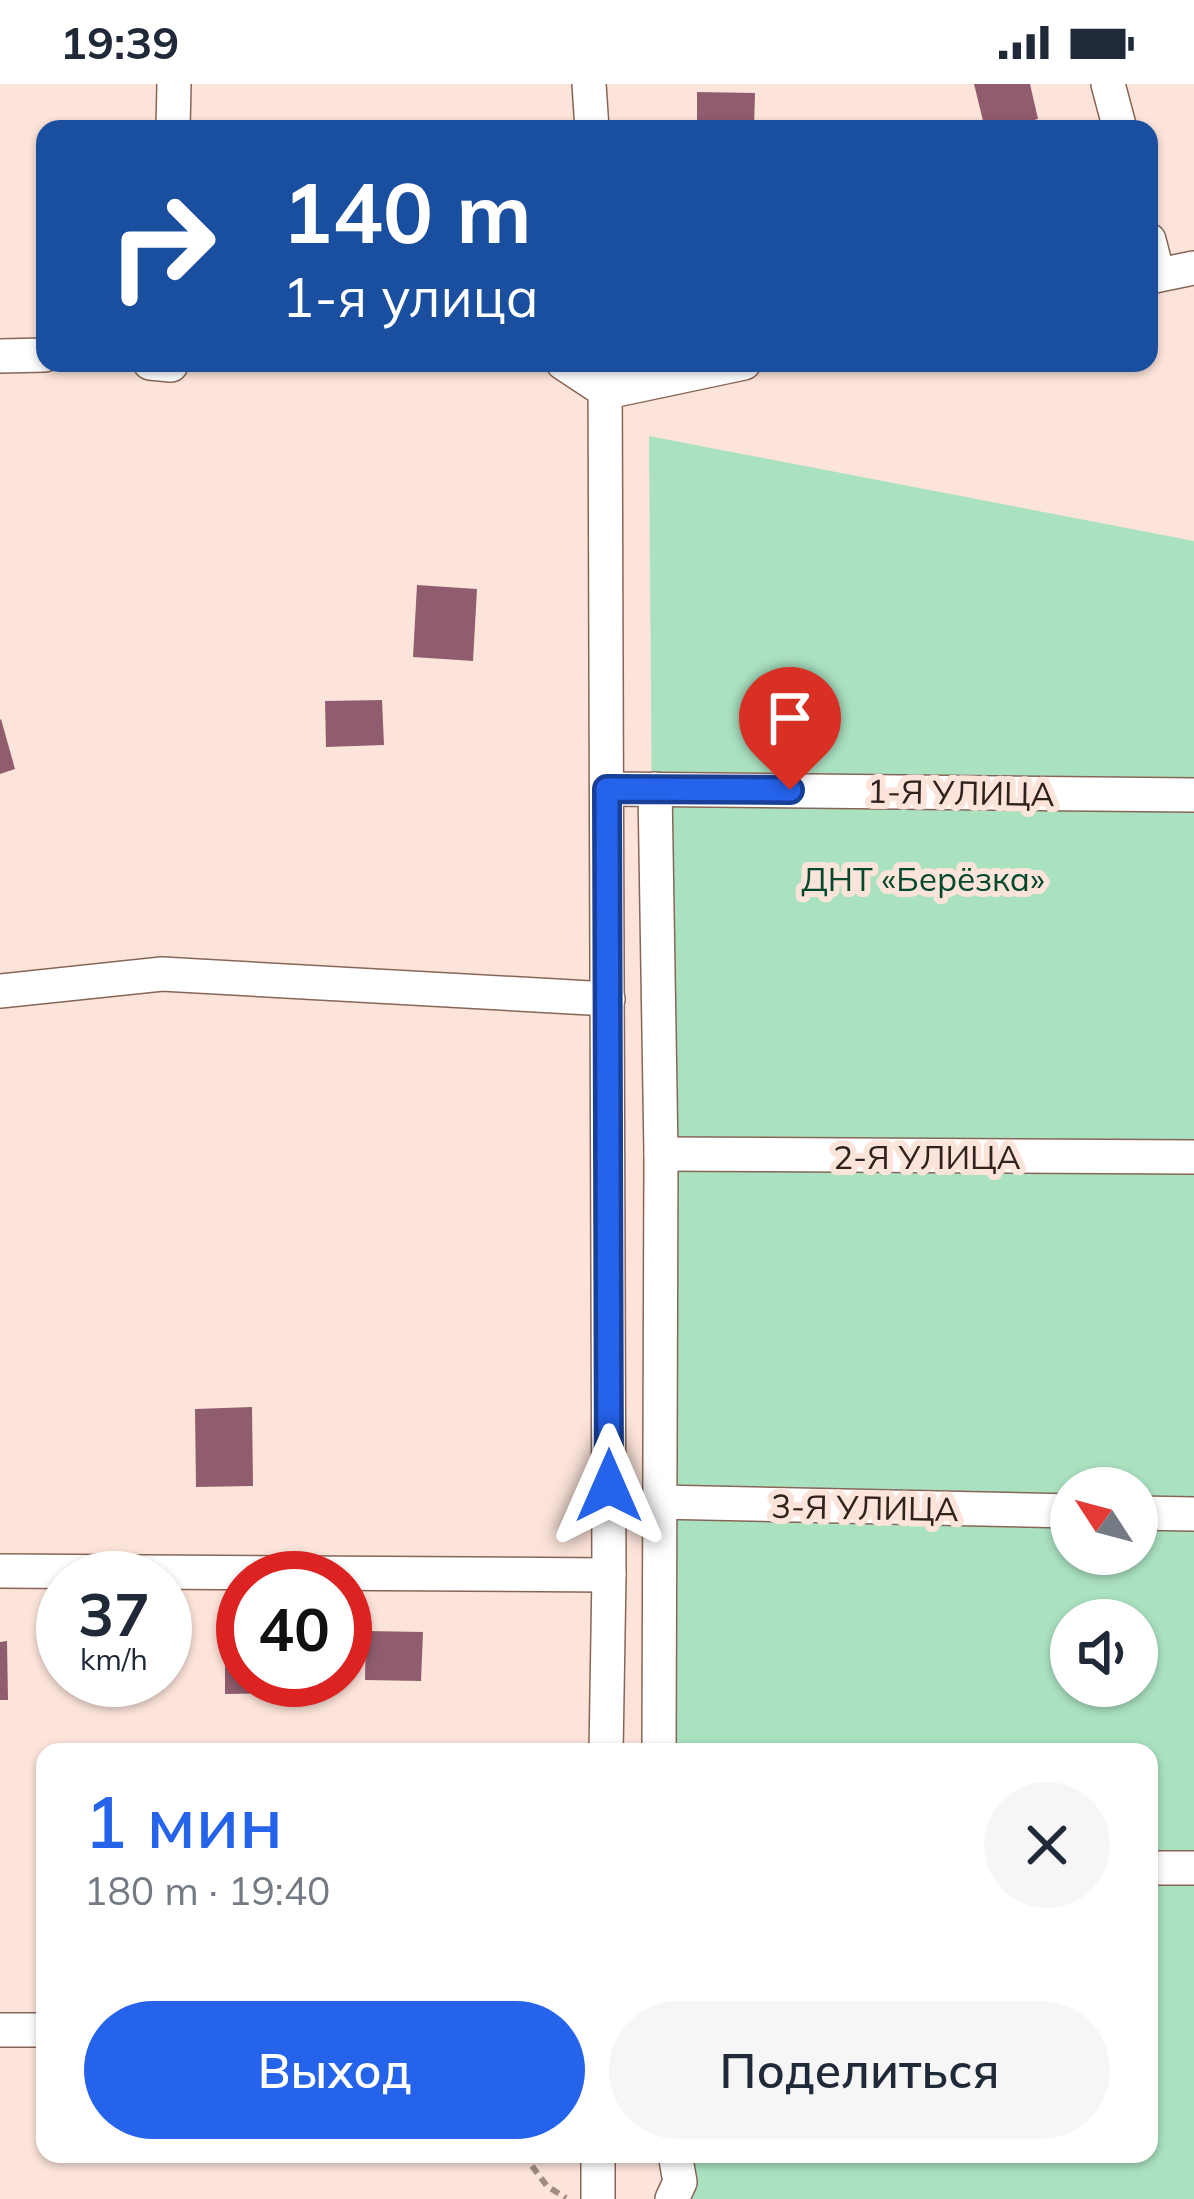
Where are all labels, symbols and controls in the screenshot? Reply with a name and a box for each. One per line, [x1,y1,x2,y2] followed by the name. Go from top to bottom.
[60,14,179,70] text: 19:39
[282,159,532,264] text: 140 m
[84,168,240,324] icon: right
[282,263,539,331] text: 1-я улица
[739,667,841,790] pin
[757,685,823,751] icon: arrive
[867,770,1055,814] street label: 1-Я УЛИЦА
[801,858,1045,899] park label: ДНТ «Берёзка»
[833,1136,1021,1177] street label: 2-Я УЛИЦА
[546,1423,672,1549] position arrow
[1050,1467,1158,1575] north arrow
[1050,1467,1158,1707] map controls
[771,1485,959,1529] street label: 3-Я УЛИЦА
[216,1551,372,1707] speed limit sign: 40
[78,1576,150,1651] text: 37
[1050,1599,1158,1707] button: sound
[80,1640,148,1678] text: km/h
[84,1776,283,1866] text: 1 мин
[984,1782,1110,1908] button: close
[84,1866,330,1915] text: 180 m · 19:40
[84,2001,585,2139] button: Выход
[609,2001,1110,2139] button: Поделиться

